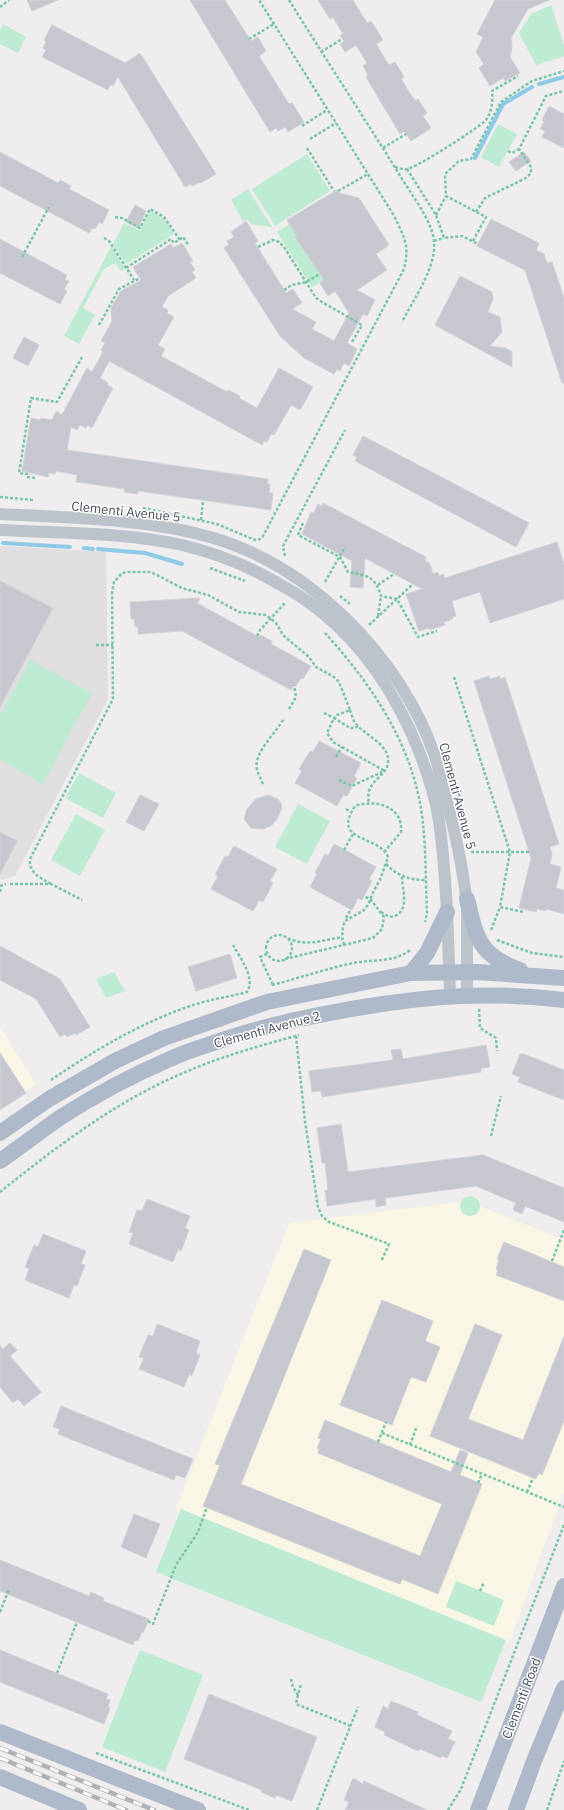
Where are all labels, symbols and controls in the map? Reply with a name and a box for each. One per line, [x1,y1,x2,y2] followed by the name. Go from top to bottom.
[70,497,181,526] street label: Clementi Avenue 5
[435,741,480,851] street label: Clementi Avenue 5
[212,1007,322,1052] street label: Clementi Avenue 2
[498,1655,545,1741] street label: Clementi Road

